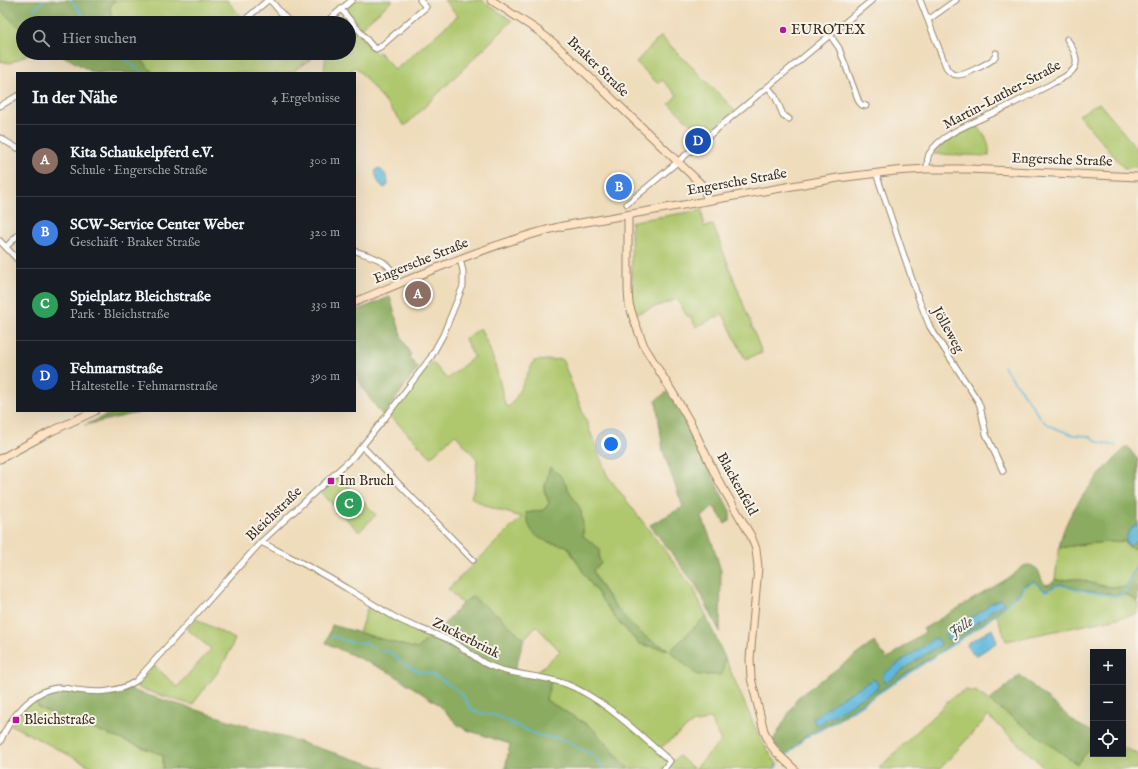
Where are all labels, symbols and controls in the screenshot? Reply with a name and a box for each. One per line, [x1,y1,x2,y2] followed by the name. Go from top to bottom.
[16,16,356,60] search box
[791,21,866,39] place label: EUROTEX
[778,25,788,35] marker: EUROTEX
[30,27,52,49] icon: search
[62,29,137,48] text: Hier suchen
[563,33,633,101] street label: Braker Straße
[940,56,1065,134] street label: Martin-Luther-Straße
[32,88,117,109] text: In der Nähe
[272,90,340,107] text: 4 Ergebnisse
[685,126,711,156] pin: D
[70,143,214,162] text: Kita Schaukelpferd e.V.
[1011,149,1113,171] street label: Engersche Straße
[41,152,49,169] text: A
[309,152,340,169] text: 300 m
[70,162,208,179] text: Schule · Engersche Straße
[686,164,789,200] street label: Engersche Straße
[606,172,632,202] pin: B
[70,215,244,234] text: SCW-Service Center Weber
[41,224,49,241] text: B
[310,224,340,241] text: 320 m
[70,234,200,251] text: Geschäft · Braker Straße
[371,234,472,288] street label: Engersche Straße
[405,279,431,309] pin: A
[70,287,211,306] text: Spielplatz Bleichstraße
[40,296,50,313] text: C
[311,296,340,313] text: 330 m
[927,302,968,357] street label: Jölleweg
[70,306,169,323] text: Park · Bleichstraße
[70,359,163,378] text: Fehmarnstraße
[40,368,50,385] text: D
[310,368,340,385] text: 390 m
[70,378,218,395] text: Haltestelle · Fehmarnstraße
[601,434,621,454] your location
[712,449,762,519] street label: Blackenfeld
[339,472,395,490] place label: Im Bruch
[326,476,336,486] marker: Im Bruch
[242,482,306,545] street label: Bleichstraße
[336,489,362,519] pin: C
[945,612,977,642] water label: Jölle
[429,613,503,663] street label: Zuckerbrink
[1090,649,1126,757] map controls
[1090,649,1126,685] button: +
[1090,685,1126,721] button: −
[24,711,96,729] place label: Bleichstraße
[11,715,21,725] marker: Bleichstraße
[1090,721,1126,757] button: locate

